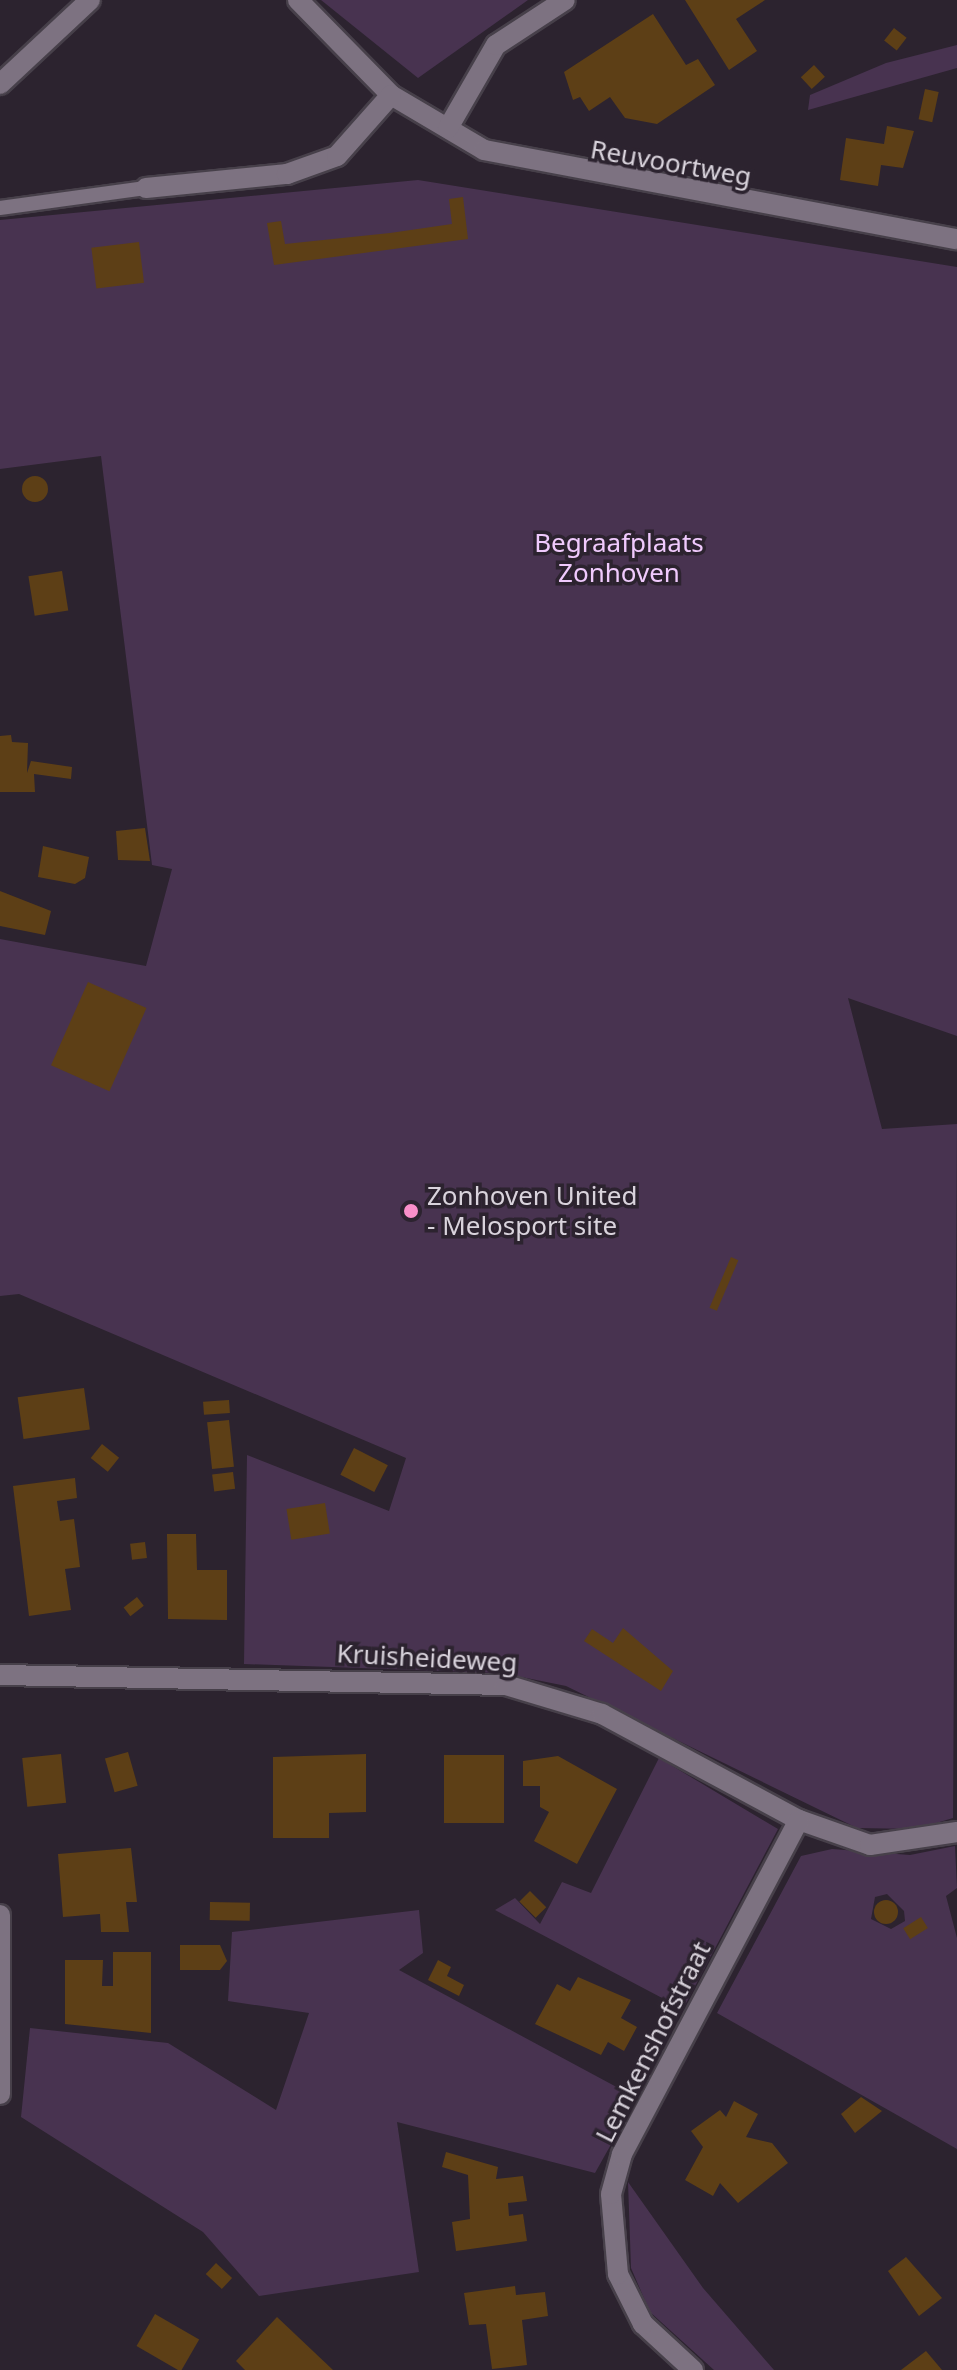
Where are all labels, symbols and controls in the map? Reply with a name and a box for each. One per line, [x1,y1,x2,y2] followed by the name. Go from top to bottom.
[588,134,754,192] street label: Reuvoortweg
[534,527,704,588] park label: Begraafplaats Zonhoven
[427,1180,637,1242] place label: Zonhoven United - Melosport site
[402,1202,420,1220] marker: Zonhoven United - Melosport site
[336,1638,518,1678] street label: Kruisheideweg
[589,1936,717,2148] street label: Lemkenshofstraat

